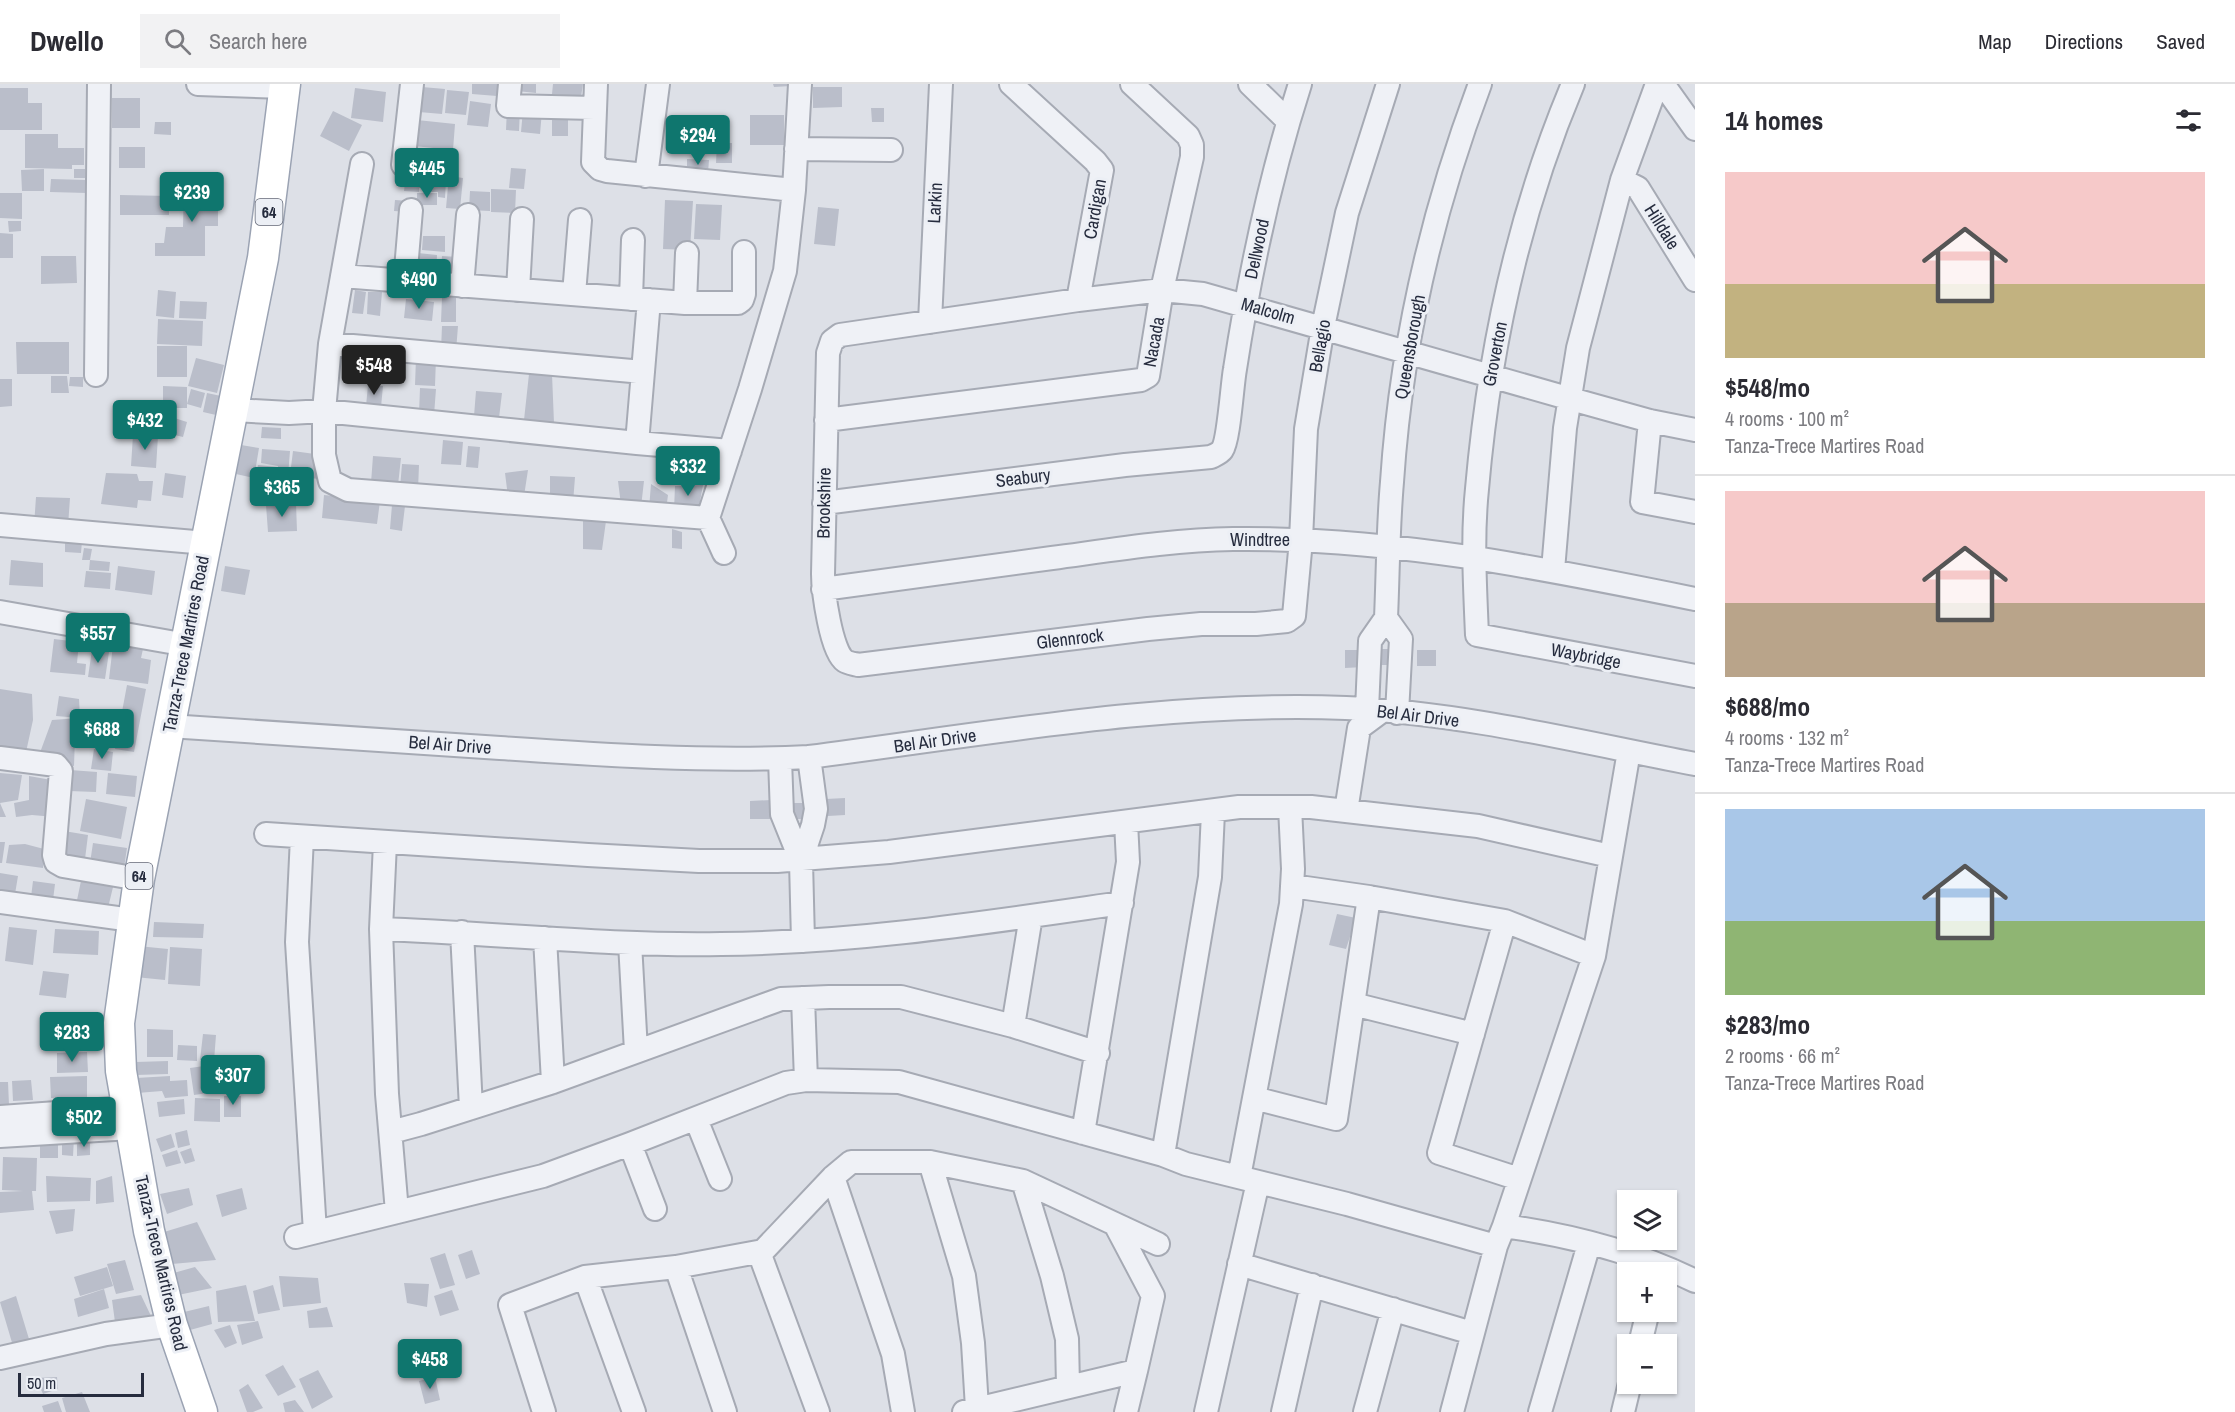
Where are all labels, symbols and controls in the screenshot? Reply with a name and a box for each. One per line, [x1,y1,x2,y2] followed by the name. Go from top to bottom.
[140,14,560,68] search box
[30,22,104,60] text: Dwello
[161,25,194,58] icon: search
[209,26,307,56] text: Search here
[1978,27,2012,56] text: Map
[2045,27,2123,56] text: Directions
[2156,27,2205,56] text: Saved
[1725,103,1823,138] text: 14 homes
[2172,104,2205,137] icon: filters
[662,115,734,166] pin: $294
[680,121,716,148] text: $294
[391,148,463,199] pin: $445
[409,154,445,181] text: $445
[156,172,228,223] pin: $239
[1077,177,1112,241] street label: Cardigan
[174,178,210,205] text: $239
[921,182,948,224] street label: Larkin
[256,199,282,225] road number: 64
[1639,199,1686,254] street label: Hilldale
[1911,211,2019,319] icon: home
[1238,217,1275,281] street label: Dellwood
[383,259,455,310] pin: $490
[401,265,437,292] text: $490
[1238,291,1298,330] street label: Malcolm
[1388,293,1431,401] street label: Queensborough
[1137,315,1170,369] street label: Nacada
[1303,317,1336,374] street label: Bellagio
[1476,319,1513,389] street label: Groverton
[338,345,410,396] pin: $548
[356,351,392,378] text: $548
[1725,370,1810,405] text: $548/mo
[109,400,181,451] pin: $432
[1725,405,1849,432] text: 4 rooms · 100 m²
[127,406,163,433] text: $432
[1725,432,1924,459] text: Tanza-Trece Martires Road
[652,446,724,497] pin: $332
[670,452,706,479] text: $332
[994,462,1052,493] street label: Seabury
[246,467,318,518] pin: $365
[810,467,837,539] street label: Brookshire
[264,473,300,500] text: $365
[1230,527,1290,552] street label: Windtree
[1911,530,2019,638] icon: home
[156,553,215,734] street label: Tanza-Trece Martires Road
[62,613,134,664] pin: $557
[80,619,116,646] text: $557
[1035,622,1105,655] street label: Glennrock
[1549,636,1623,675] street label: Waybridge
[1725,689,1810,724] text: $688/mo
[1375,698,1461,733] street label: Bel Air Drive
[66,709,138,760] pin: $688
[84,715,120,742] text: $688
[892,722,978,759] street label: Bel Air Drive
[1725,724,1849,751] text: 4 rooms · 132 m²
[408,729,492,760] street label: Bel Air Drive
[1725,751,1924,778] text: Tanza-Trece Martires Road
[1911,848,2019,956] icon: home
[126,863,152,889] road number: 64
[1725,1007,1810,1042] text: $283/mo
[36,1012,108,1063] pin: $283
[54,1018,90,1045] text: $283
[1725,1042,1840,1069] text: 2 rooms · 66 m²
[197,1055,269,1106] pin: $307
[215,1061,251,1088] text: $307
[1725,1069,1924,1096] text: Tanza-Trece Martires Road
[48,1097,120,1148] pin: $502
[66,1103,102,1130] text: $502
[129,1173,194,1353] street label: Tanza-Trece Martires Road
[1617,1190,1677,1394] map controls
[1617,1190,1677,1250] button: layers
[1617,1262,1677,1322] button: +
[1617,1334,1677,1394] button: −
[394,1339,466,1390] pin: $458
[412,1345,448,1372] text: $458
[18,1370,144,1398] scale bar
[27,1372,56,1394] text: 50 m

